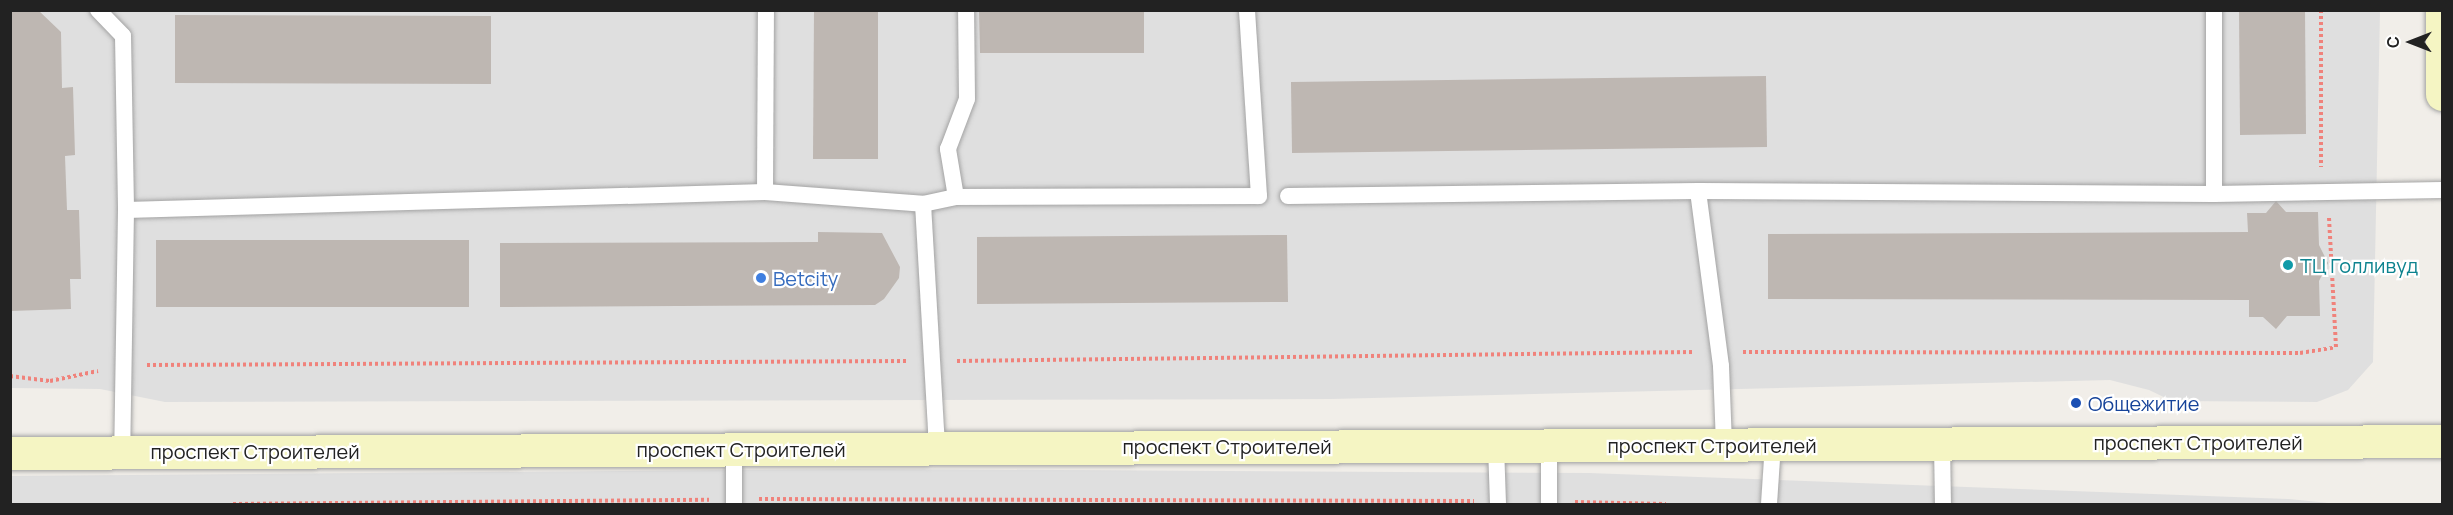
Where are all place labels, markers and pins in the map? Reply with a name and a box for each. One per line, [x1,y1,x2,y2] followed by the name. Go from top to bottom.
[2300,253,2418,277] place label: ТЦ Голливуд
[2281,258,2295,272] marker: ТЦ Голливуд
[773,266,838,290] place label: Betcity
[754,271,768,285] marker: Betcity
[2088,391,2199,415] place label: Общежитие
[2069,396,2083,410] marker: Общежитие

